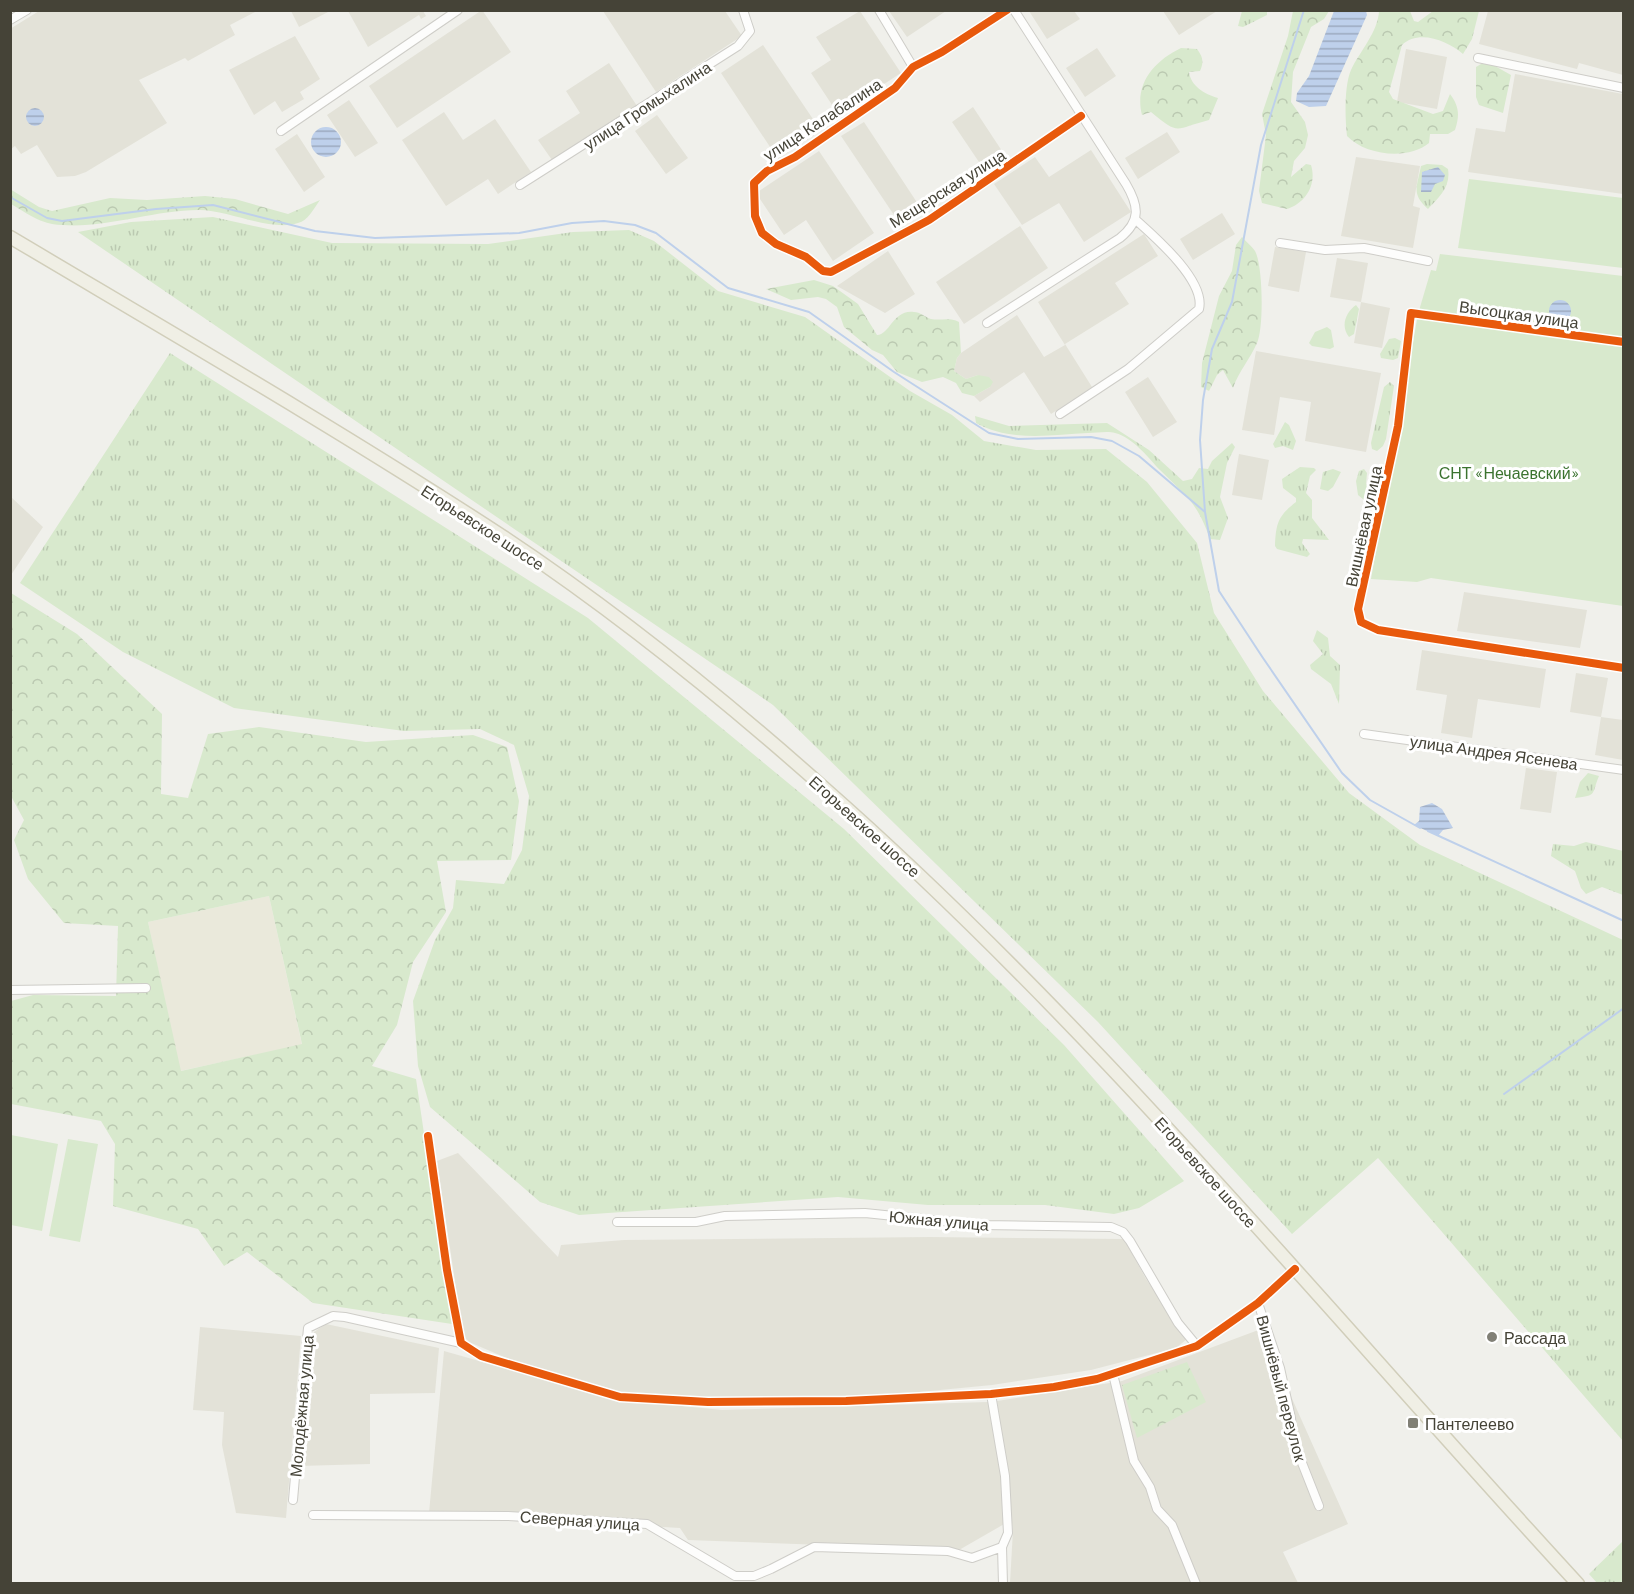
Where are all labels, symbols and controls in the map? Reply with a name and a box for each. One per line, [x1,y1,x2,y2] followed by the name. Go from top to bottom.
[580,57,714,153] street label: улица Громыхалина
[759,74,885,164] street label: улица Калабалина
[885,145,1009,231] street label: Мещерская улица
[1458,296,1580,332] street label: Высоцкая улица
[1439,463,1579,482] park label: СНТ «Нечаевский»
[1341,464,1385,588] street label: Вишнёвая улица
[418,480,548,574] street label: Егорьевское шоссе
[1409,731,1579,773] street label: улица Андрея Ясенева
[806,771,924,881] street label: Егорьевское шоссе
[1151,1113,1261,1231] street label: Егорьевское шоссе
[888,1206,990,1234] street label: Южная улица
[1253,1313,1311,1464] street label: Вишнёвый переулок
[1504,1328,1566,1347] place label: Рассада
[1485,1330,1499,1344] marker: Рассада
[285,1334,317,1478] street label: Молодёжная улица
[1425,1414,1514,1433] place label: Пантелеево
[1406,1416,1420,1430] marker: Пантелеево
[519,1506,641,1534] street label: Северная улица

